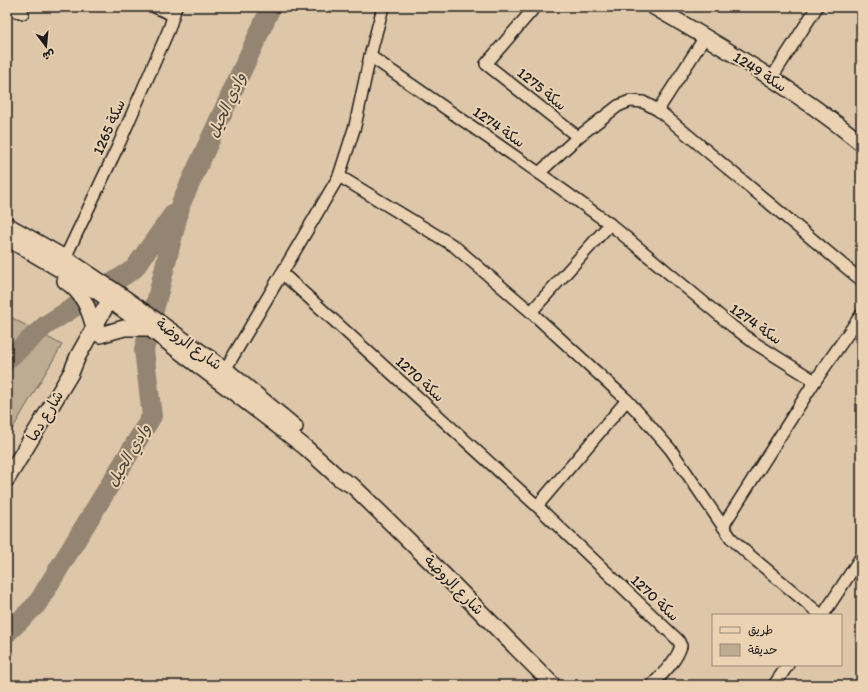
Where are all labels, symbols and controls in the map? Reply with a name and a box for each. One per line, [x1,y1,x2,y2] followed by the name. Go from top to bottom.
[26,26,66,66] north arrow
[41,47,56,63] text: ش
[730,48,790,96] street label: سكة 1249
[514,64,570,114] street label: سكة 1275
[203,69,252,142] water label: وادي الحيل
[89,96,129,158] street label: سكة 1265
[469,103,529,151] street label: سكة 1274
[726,300,786,348] street label: سكة 1274
[152,314,225,375] street label: شارع الروضة
[392,352,448,406] street label: سكة 1270
[23,387,68,445] street label: شارع دما
[102,420,157,491] water label: وادي الحيل
[420,551,488,619] street label: شارع الروضة
[627,571,683,625] street label: سكة 1270
[712,614,842,666] legend
[748,623,773,637] text: طريق
[748,643,777,657] text: حديقة

